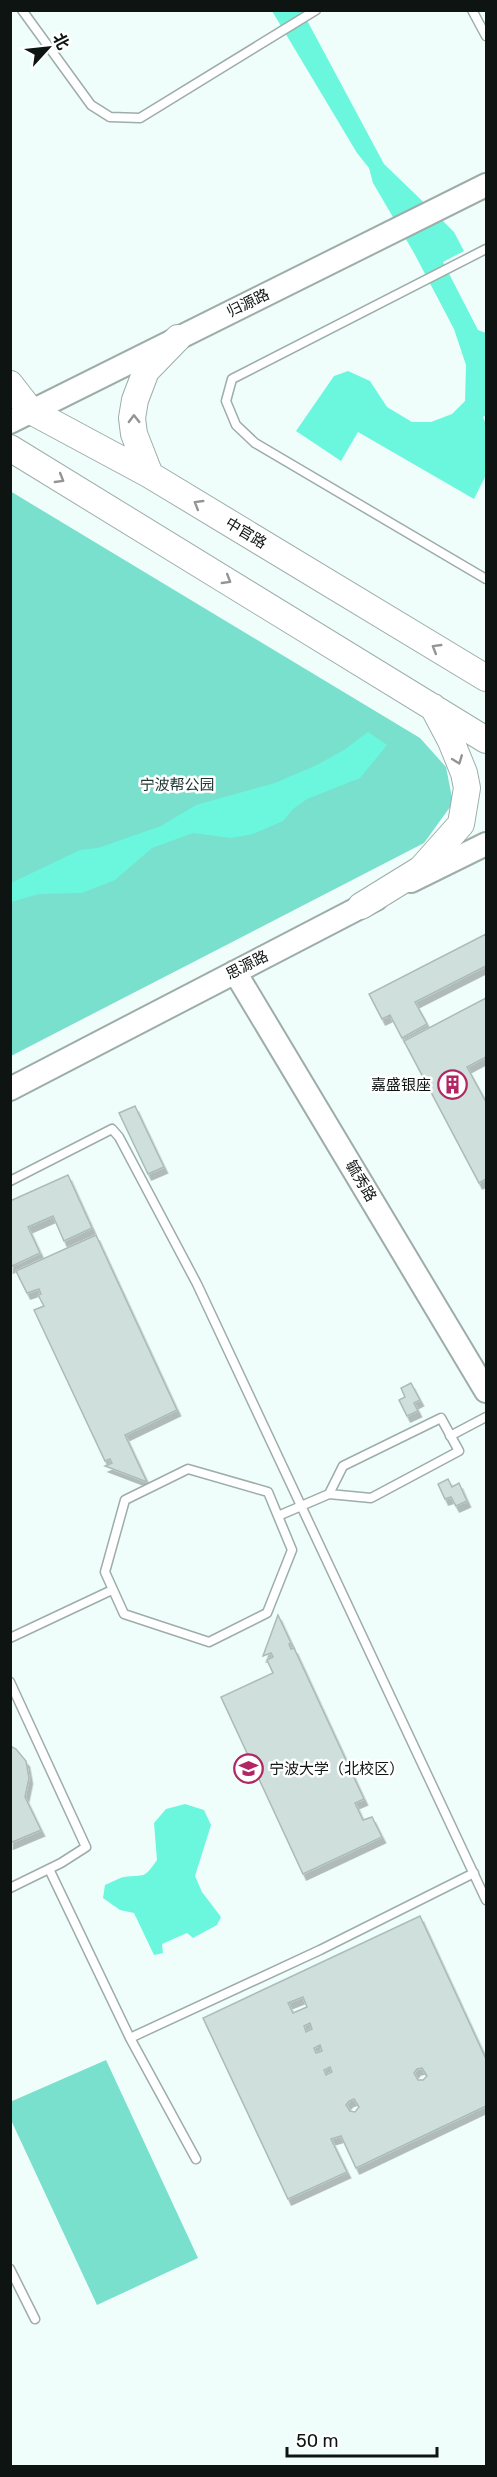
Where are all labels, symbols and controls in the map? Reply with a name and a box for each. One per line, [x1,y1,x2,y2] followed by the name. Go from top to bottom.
[18,18,78,78] north arrow
[49,30,73,53] text: 北
[224,285,272,321] street label: 归源路
[127,415,140,424] one-way arrow
[54,471,64,483] one-way arrow
[193,500,204,511] one-way arrow
[222,514,270,552] street label: 中官路
[221,573,231,585] one-way arrow
[432,643,442,655] one-way arrow
[451,754,464,764] one-way arrow
[139,776,215,794] park label: 宁波帮公园
[223,947,271,983] street label: 思源路
[436,1069,468,1101] building icon: 嘉盛银座
[371,1076,431,1094] place label: 嘉盛银座
[342,1157,380,1205] street label: 毓秀路
[232,1753,264,1785] school or university icon: 宁波大学（北校区）
[269,1760,404,1778] place label: 宁波大学（北校区）
[287,2420,437,2458] scale bar
[296,2430,339,2452] text: 50 m

